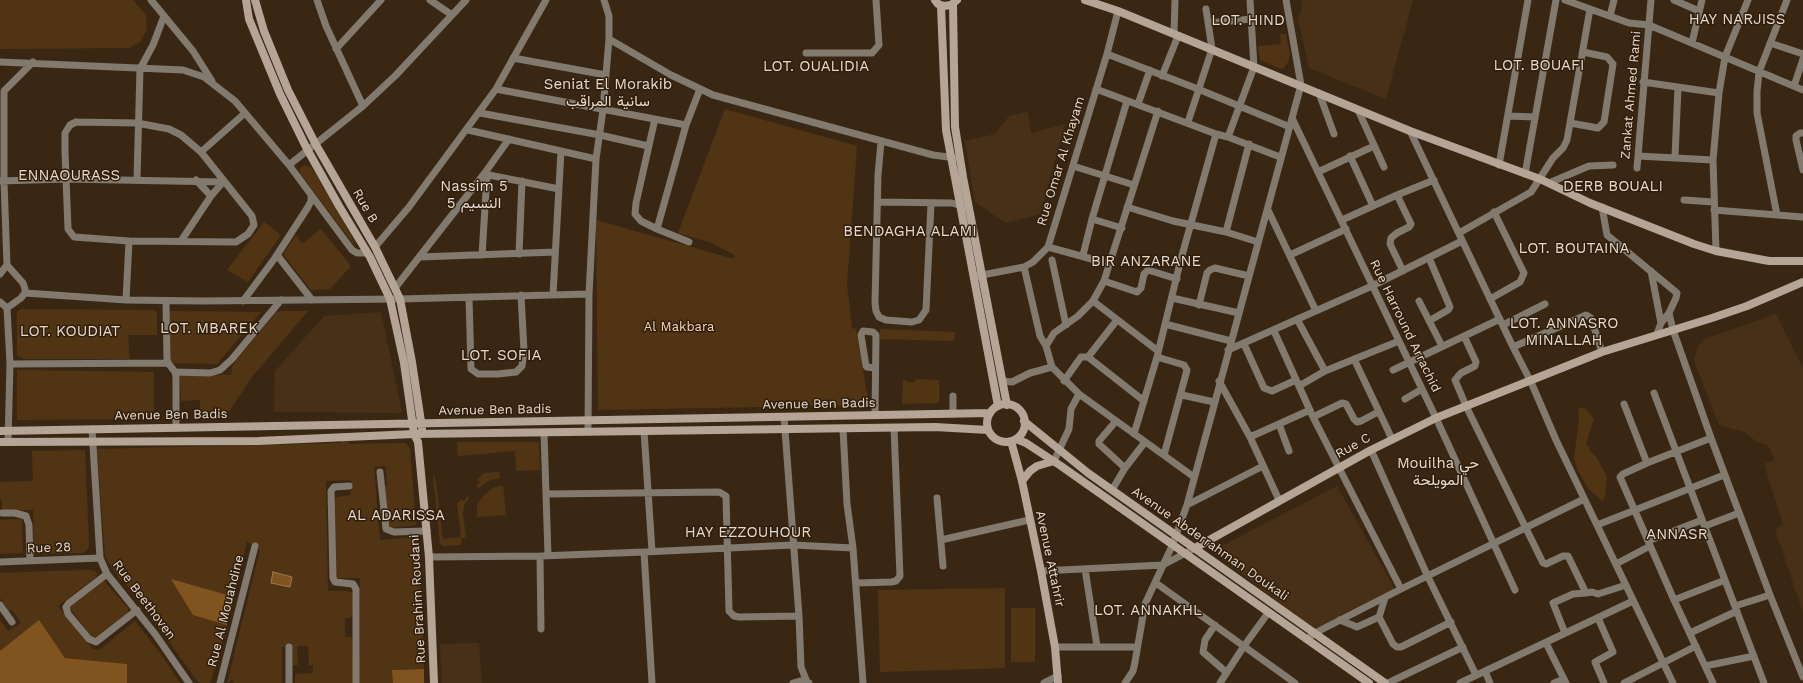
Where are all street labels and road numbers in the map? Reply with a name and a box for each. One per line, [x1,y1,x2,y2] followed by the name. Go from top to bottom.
[1618,30,1644,160] street label: Zankat Ahmed Rami
[1034,94,1088,228] street label: Rue Omar Al Khayam
[349,186,381,226] street label: Rue B
[1366,257,1444,395] street label: Rue Harround Arrachid
[762,395,876,413] street label: Avenue Ben Badis
[438,401,552,419] street label: Avenue Ben Badis
[114,406,228,424] street label: Avenue Ben Badis
[1333,430,1373,462] street label: Rue C
[1128,484,1292,604] street label: Avenue Abderrahman Doukali
[1032,509,1068,609] street label: Avenue Attahrir
[407,534,429,664] street label: Rue Brahim Roudani
[27,539,71,557] street label: Rue 28
[205,553,247,669] street label: Rue Al Mouahdine
[109,557,179,643] street label: Rue Beethoven

